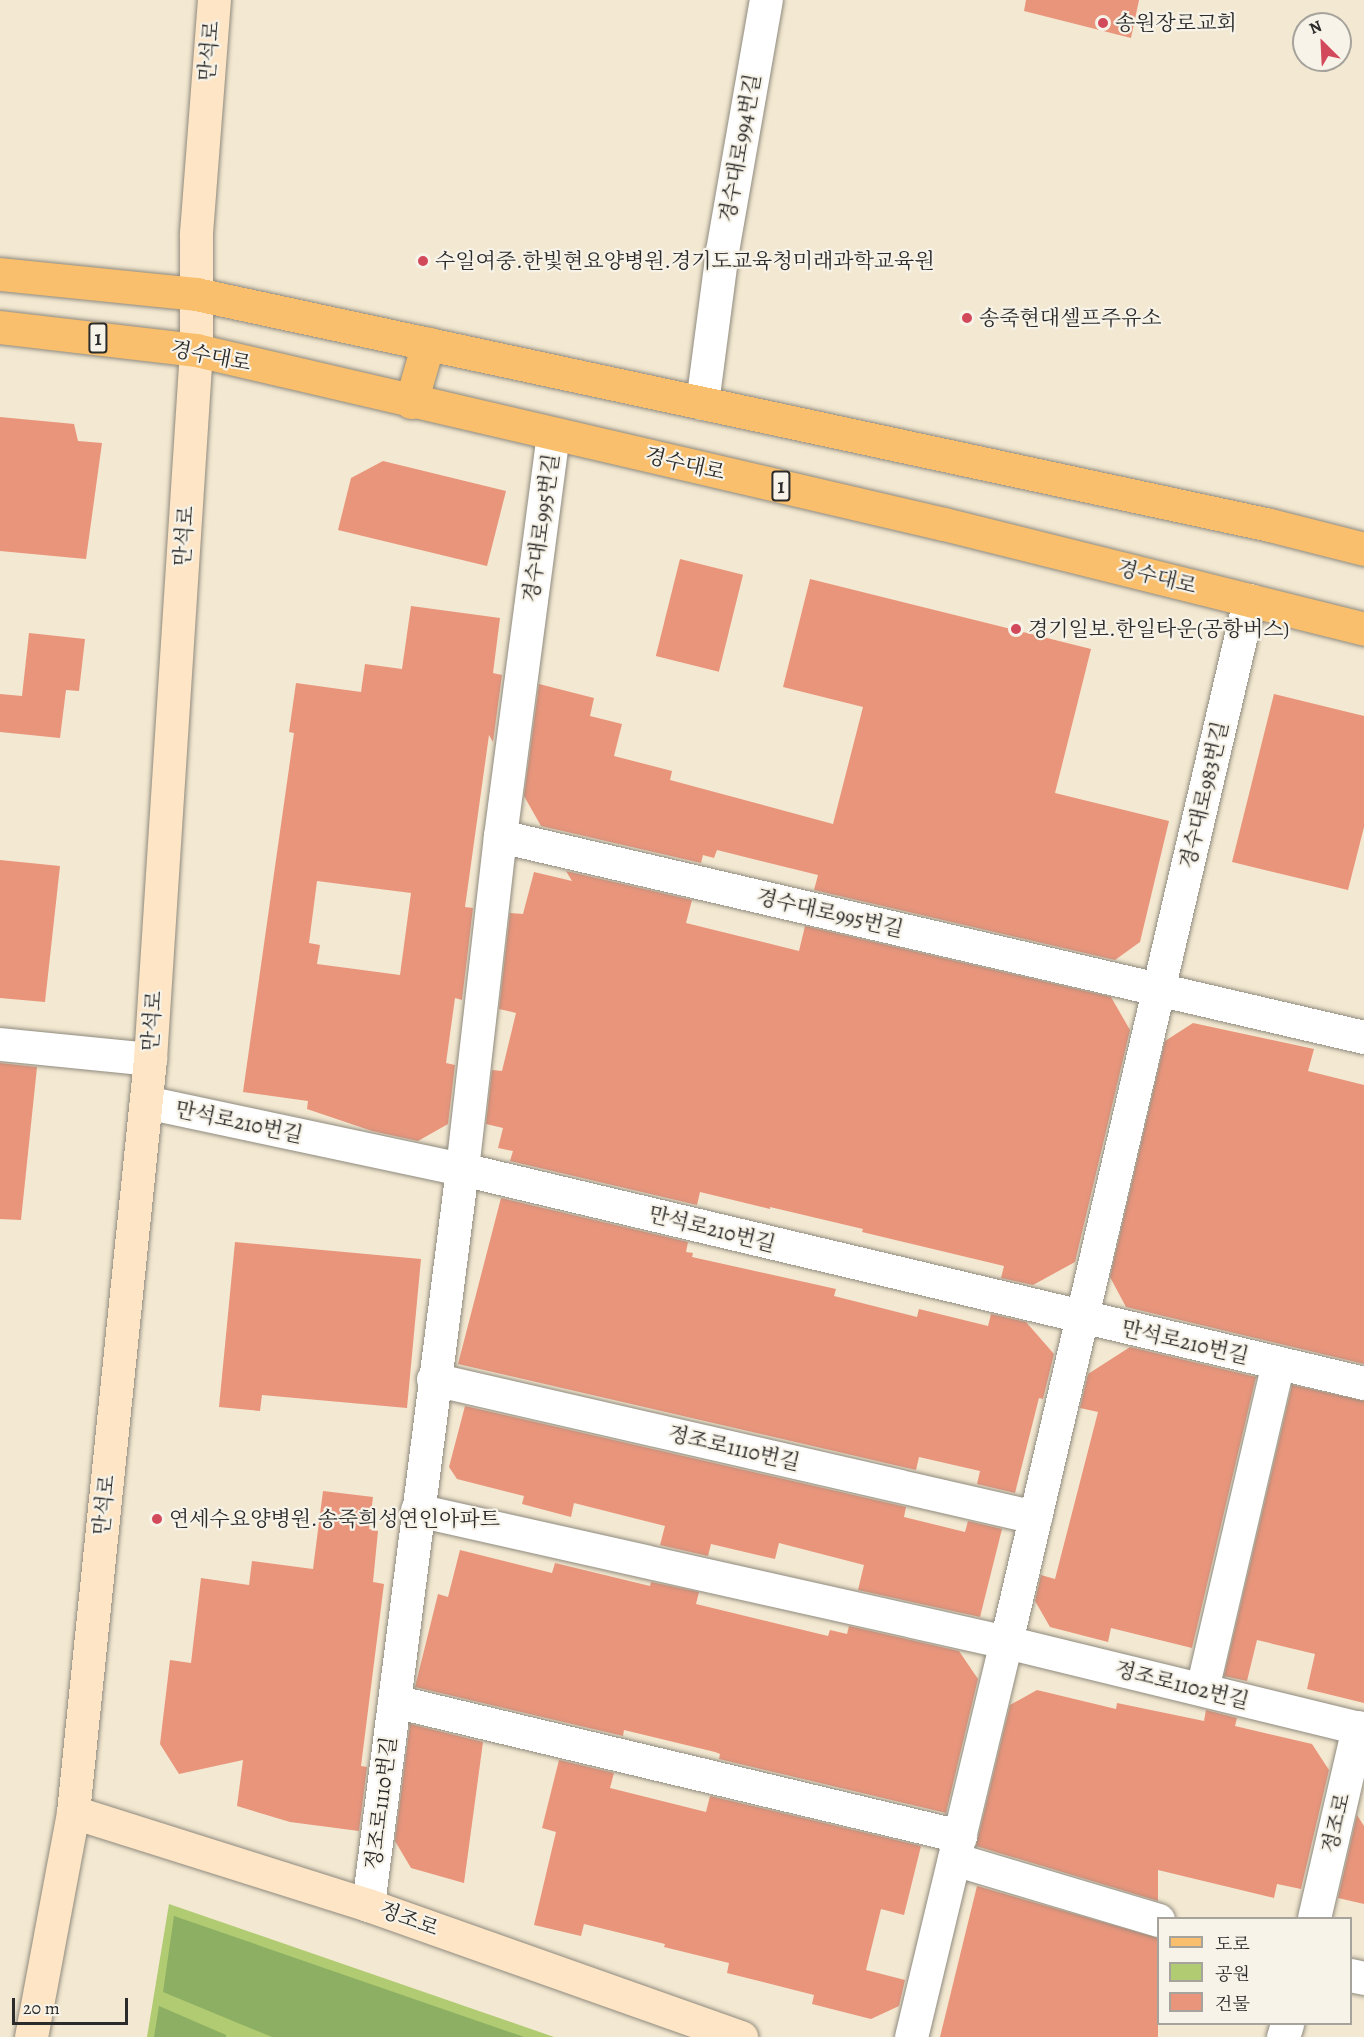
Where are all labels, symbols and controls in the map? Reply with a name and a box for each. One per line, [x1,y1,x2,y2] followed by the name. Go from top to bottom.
[1115,10,1237,36] place label: 송원장로교회
[1292,12,1352,72] north arrow
[1306,15,1325,40] text: N
[1096,16,1110,30] marker: 송원장로교회
[194,20,224,82] street label: 만석로
[715,72,765,224] street label: 경수대로994번길
[435,248,935,274] place label: 수일여중.한빛현요양병원.경기도교육청미래과학교육원
[416,254,430,268] marker: 수일여중.한빛현요양병원.경기도교육청미래과학교육원
[979,305,1162,331] place label: 송죽현대셀프주유소
[960,311,974,325] marker: 송죽현대셀프주유소
[88,321,108,355] road number: 1
[169,336,253,376] street label: 경수대로
[643,443,727,485] street label: 경수대로
[518,452,564,604] street label: 경수대로995번길
[770,469,792,503] road number: 1
[169,505,199,567] street label: 만석로
[1115,555,1199,599] street label: 경수대로
[1028,616,1289,642] place label: 경기일보.한일타운(공항버스)
[1009,622,1023,636] marker: 경기일보.한일타운(공항버스)
[1175,719,1233,871] street label: 경수대로983번길
[754,884,906,942] street label: 경수대로995번길
[137,990,167,1052] street label: 만석로
[173,1096,305,1148] street label: 만석로210번길
[646,1201,778,1257] street label: 만석로210번길
[1119,1315,1251,1369] street label: 만석로210번길
[666,1421,802,1475] street label: 정조로1110번길
[88,1473,120,1537] street label: 만석로
[169,1506,500,1532] place label: 연세수요양병원.송죽희성연인아파트
[150,1512,164,1526] marker: 연세수요양병원.송죽희성연인아파트
[1113,1656,1251,1714] street label: 정조로1102번길
[360,1735,402,1871] street label: 정조로1110번길
[1317,1791,1355,1855] street label: 정조로
[376,1897,442,1941] street label: 정조로
[1157,1917,1352,2025] legend
[1215,1932,1250,1956] text: 도로
[1215,1962,1250,1986] text: 공원
[15,1986,130,2024] scale bar
[1215,1992,1250,2016] text: 건물
[23,1996,60,2020] text: 20 m

